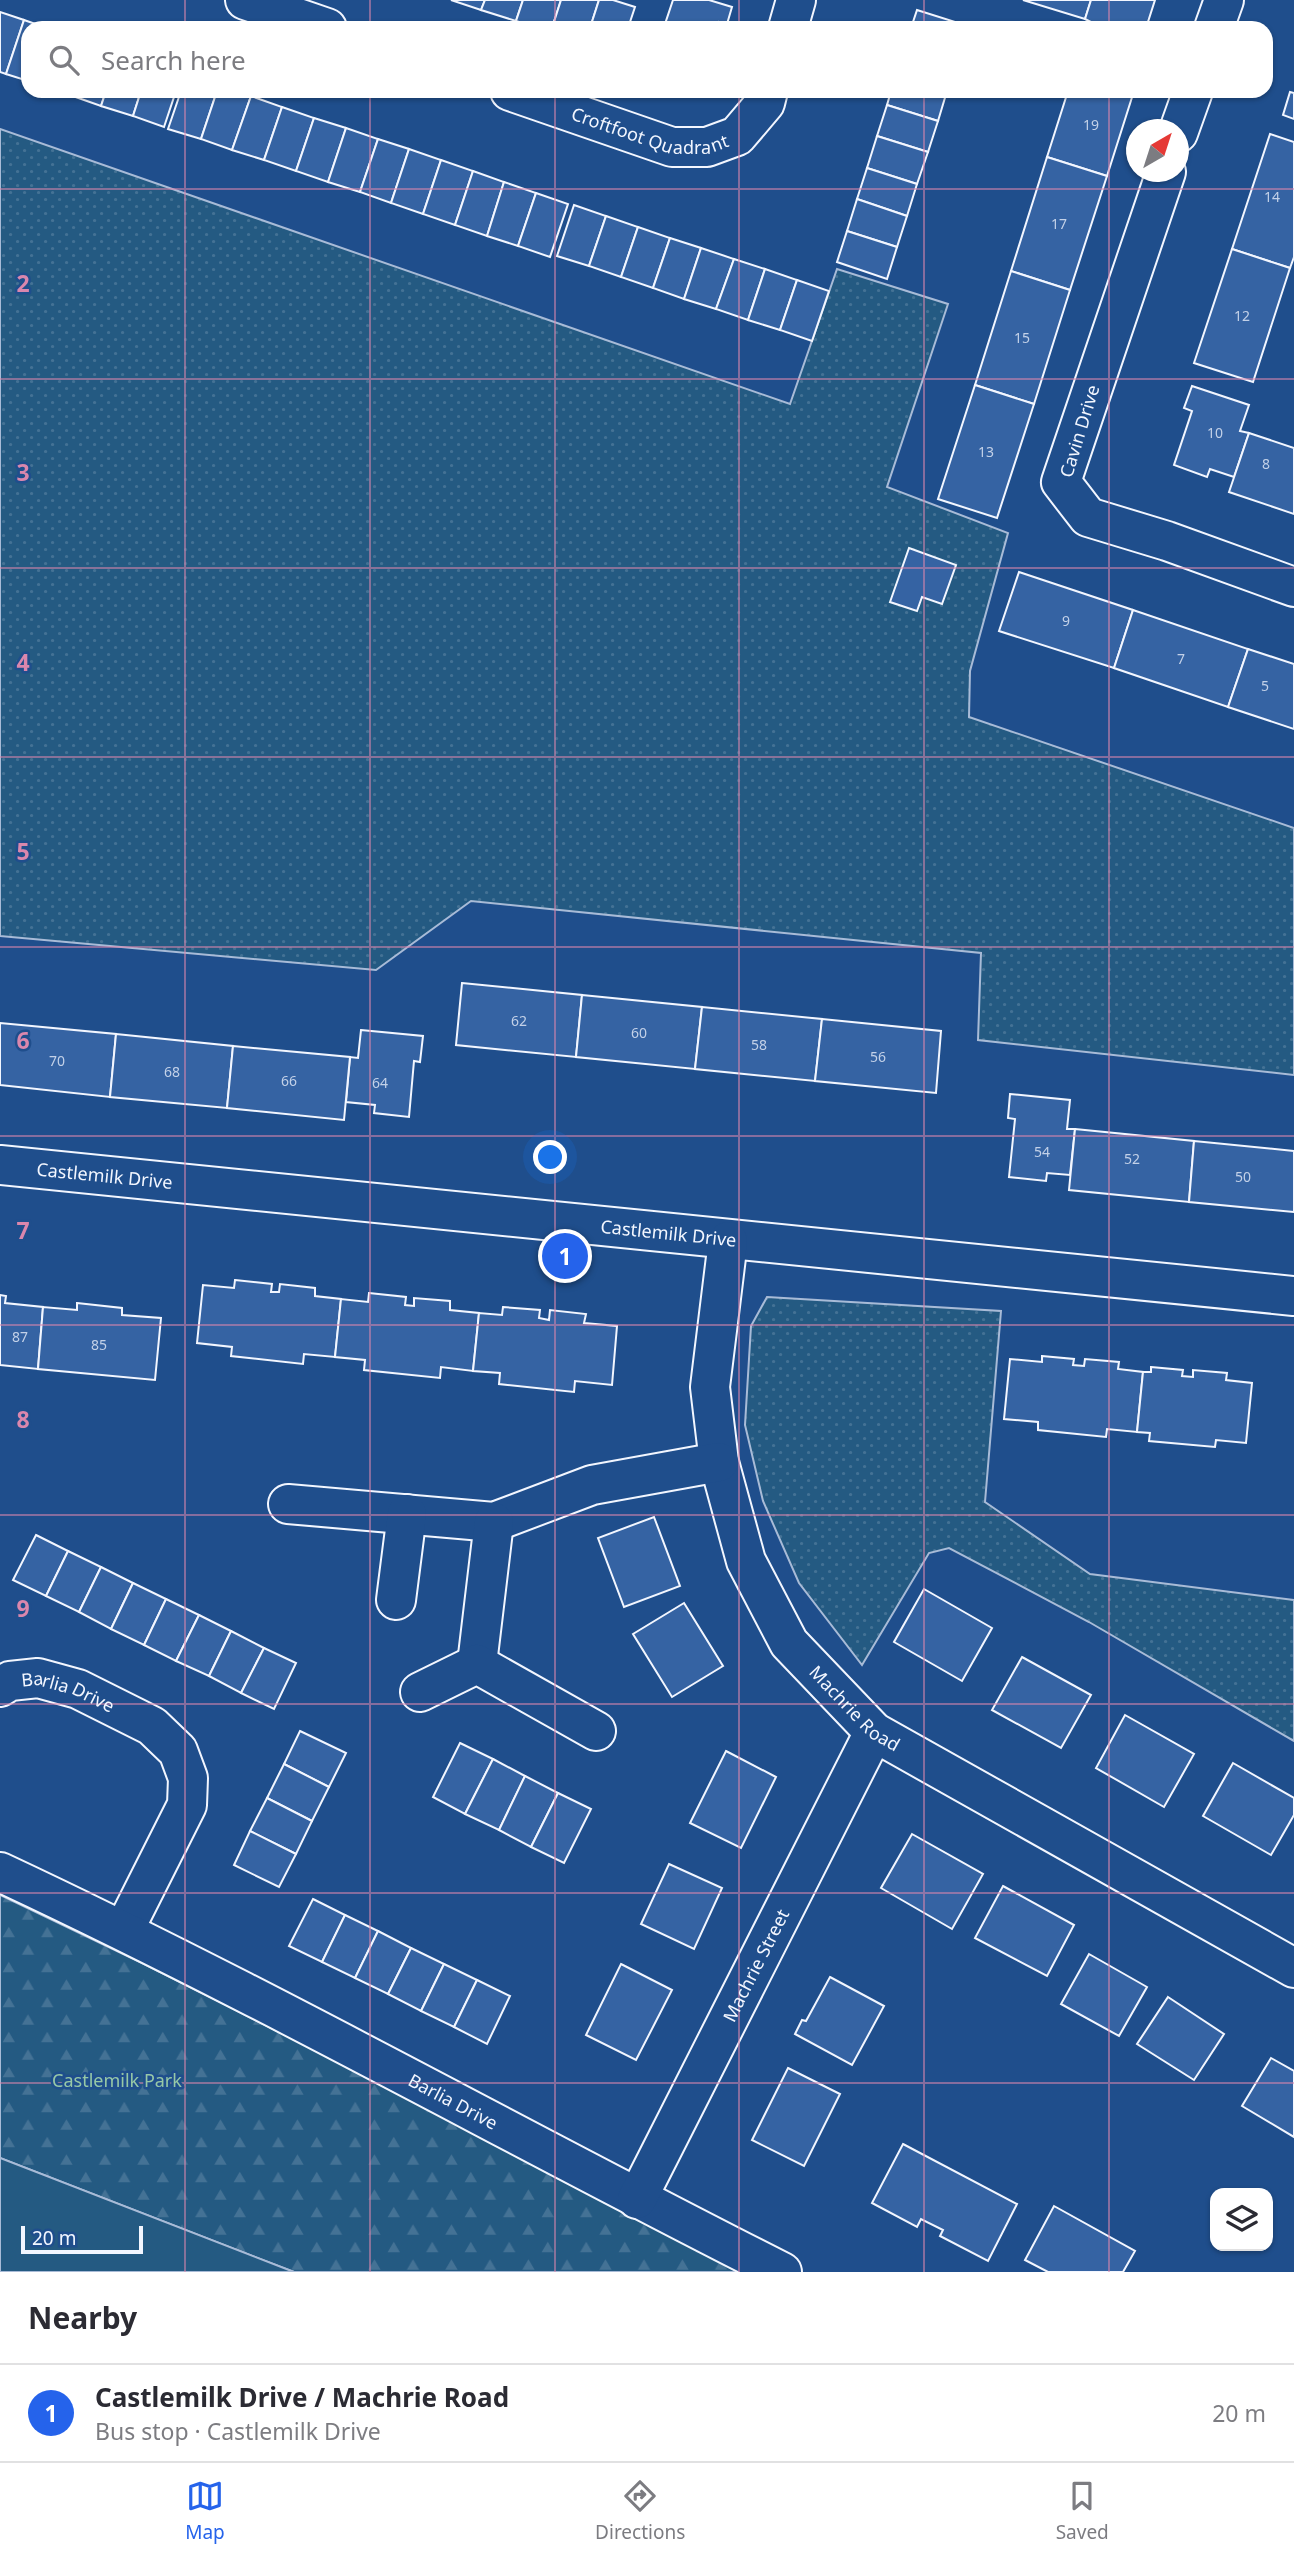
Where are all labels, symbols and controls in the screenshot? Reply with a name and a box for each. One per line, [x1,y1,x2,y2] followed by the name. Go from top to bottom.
[21,21,1273,98] search box
[45,41,83,79] icon: search
[101,42,246,78] text: Search here
[568,101,732,159] street label: Croftfoot Quadrant
[1083,115,1099,134] house number: 19
[1126,119,1189,182] north arrow
[1264,187,1280,206] house number: 14
[1051,214,1067,233] house number: 17
[16,267,30,299] text: 2
[1234,306,1250,325] house number: 12
[1014,328,1030,347] house number: 15
[1054,382,1104,480] street label: Cavin Drive
[1207,423,1223,442] house number: 10
[978,442,994,461] house number: 13
[1262,454,1270,473] house number: 8
[16,456,30,488] text: 3
[1062,611,1070,630] house number: 9
[16,646,30,678] text: 4
[1177,649,1185,668] house number: 7
[1261,676,1269,695] house number: 5
[16,835,30,867] text: 5
[511,1011,527,1030] house number: 62
[631,1023,647,1042] house number: 60
[16,1024,30,1056] text: 6
[751,1035,767,1054] house number: 58
[870,1047,886,1066] house number: 56
[49,1051,65,1070] house number: 70
[164,1062,180,1081] house number: 68
[281,1071,297,1090] house number: 66
[372,1073,388,1092] house number: 64
[533,1140,567,1174] your location
[1034,1142,1050,1161] house number: 54
[1124,1149,1140,1168] house number: 52
[35,1157,174,1194] street label: Castlemilk Drive
[1235,1167,1251,1186] house number: 50
[16,1214,30,1246] text: 7
[599,1214,738,1252] street label: Castlemilk Drive
[542,1230,588,1282] pin: 1
[12,1327,28,1346] house number: 87
[91,1335,107,1354] house number: 85
[16,1403,30,1435] text: 8
[16,1592,30,1624] text: 9
[804,1660,905,1756] street label: Machrie Road
[20,1666,119,1717] street label: Barlia Drive
[717,1904,794,2026] street label: Machrie Street
[52,2068,182,2092] park label: Castlemilk Park
[404,2068,502,2135] street label: Barlia Drive
[1210,2188,1273,2251] map controls
[1210,2188,1273,2251] button: layers
[21,2223,144,2255] scale bar
[32,2225,76,2251] text: 20 m
[28,2297,137,2338] text: Nearby
[95,2379,509,2415] text: Castlemilk Drive / Machrie Road
[44,2397,58,2429] text: 1
[1212,2397,1266,2429] text: 20 m
[95,2415,381,2447] text: Bus stop · Castlemilk Drive
[185,2477,225,2545] tab: Map
[595,2477,685,2545] tab: Directions
[1056,2477,1109,2545] tab: Saved

